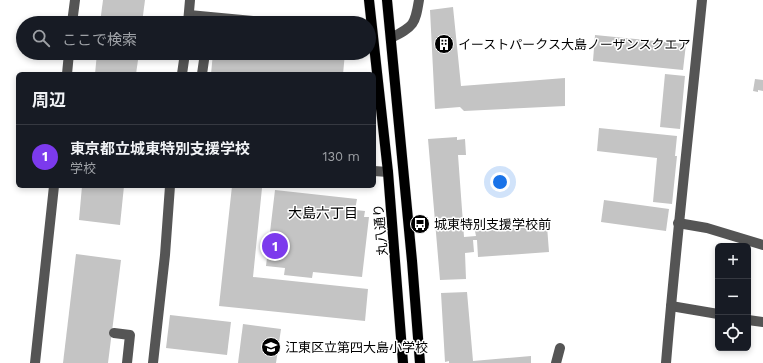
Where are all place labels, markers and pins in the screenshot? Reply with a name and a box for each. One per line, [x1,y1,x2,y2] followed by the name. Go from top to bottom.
[433,33,455,55] building icon: イーストパークス大島ノーザンスクエア
[458,37,690,52] place label: イーストパークス大島ノーザンスクエア
[409,213,431,235] bus stop icon: 城東特別支援学校前
[434,217,551,232] place label: 城東特別支援学校前
[262,231,288,261] pin: 1
[260,336,282,358] school or university icon: 江東区立第四大島小学校
[285,340,428,355] place label: 江東区立第四大島小学校

